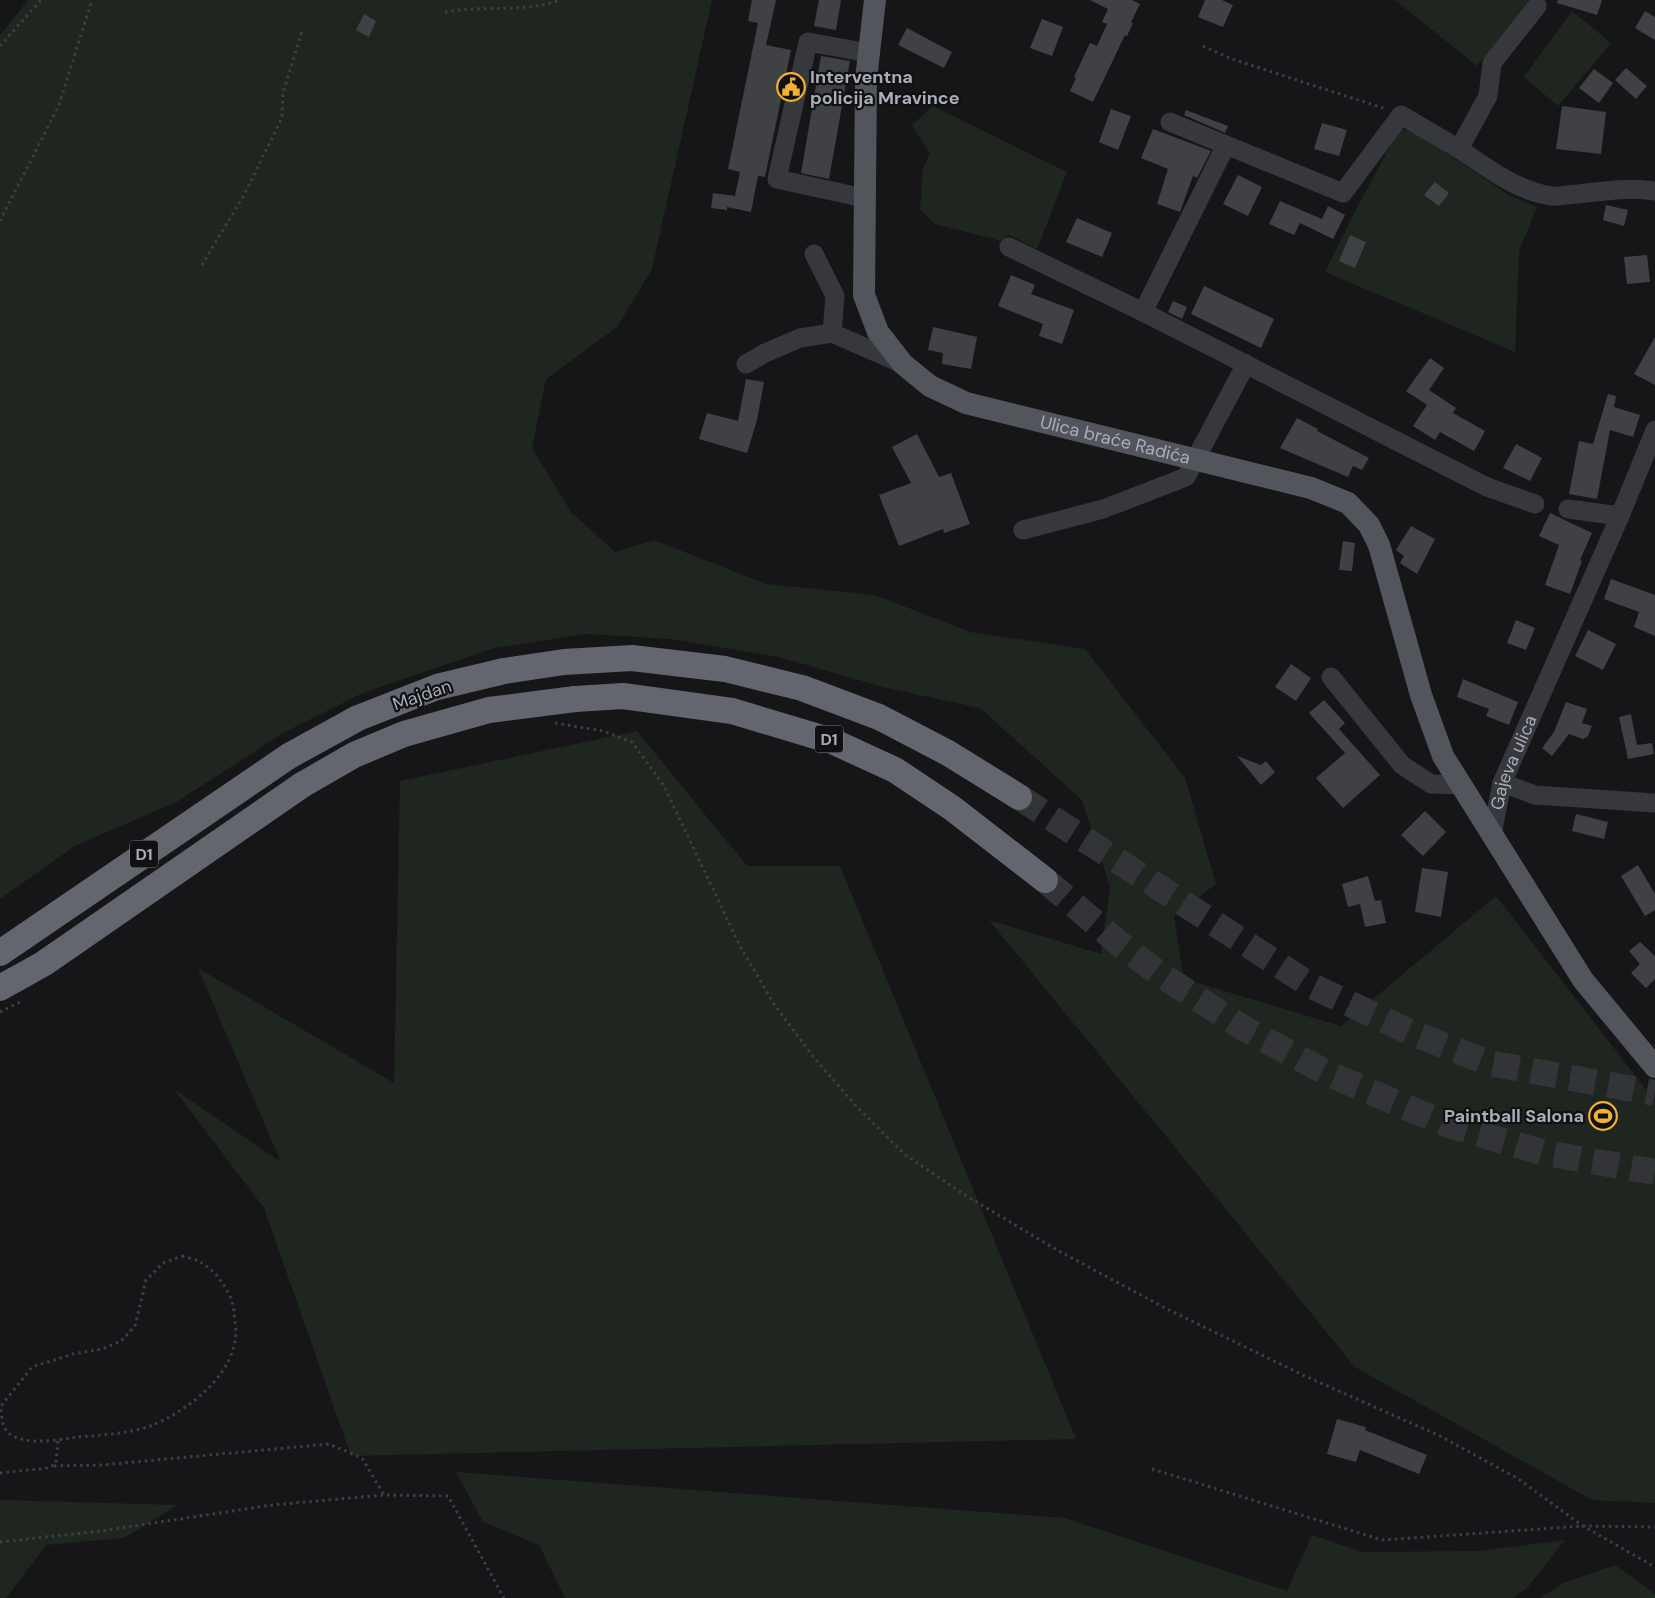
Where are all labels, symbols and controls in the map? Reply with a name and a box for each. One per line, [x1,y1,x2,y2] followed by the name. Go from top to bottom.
[810,65,960,110] place label: Interventna policija Mravince
[776,72,806,102] public building icon: Interventna policija Mravince
[1038,410,1193,470] street label: Ulica braće Radića
[389,674,455,716] street label: Majdan
[1485,711,1543,812] street label: Gajeva ulica
[815,726,843,752] road number: D1
[130,841,158,868] road number: D1
[1588,1101,1618,1131] sports icon: Paintball Salona
[1444,1104,1584,1128] place label: Paintball Salona

